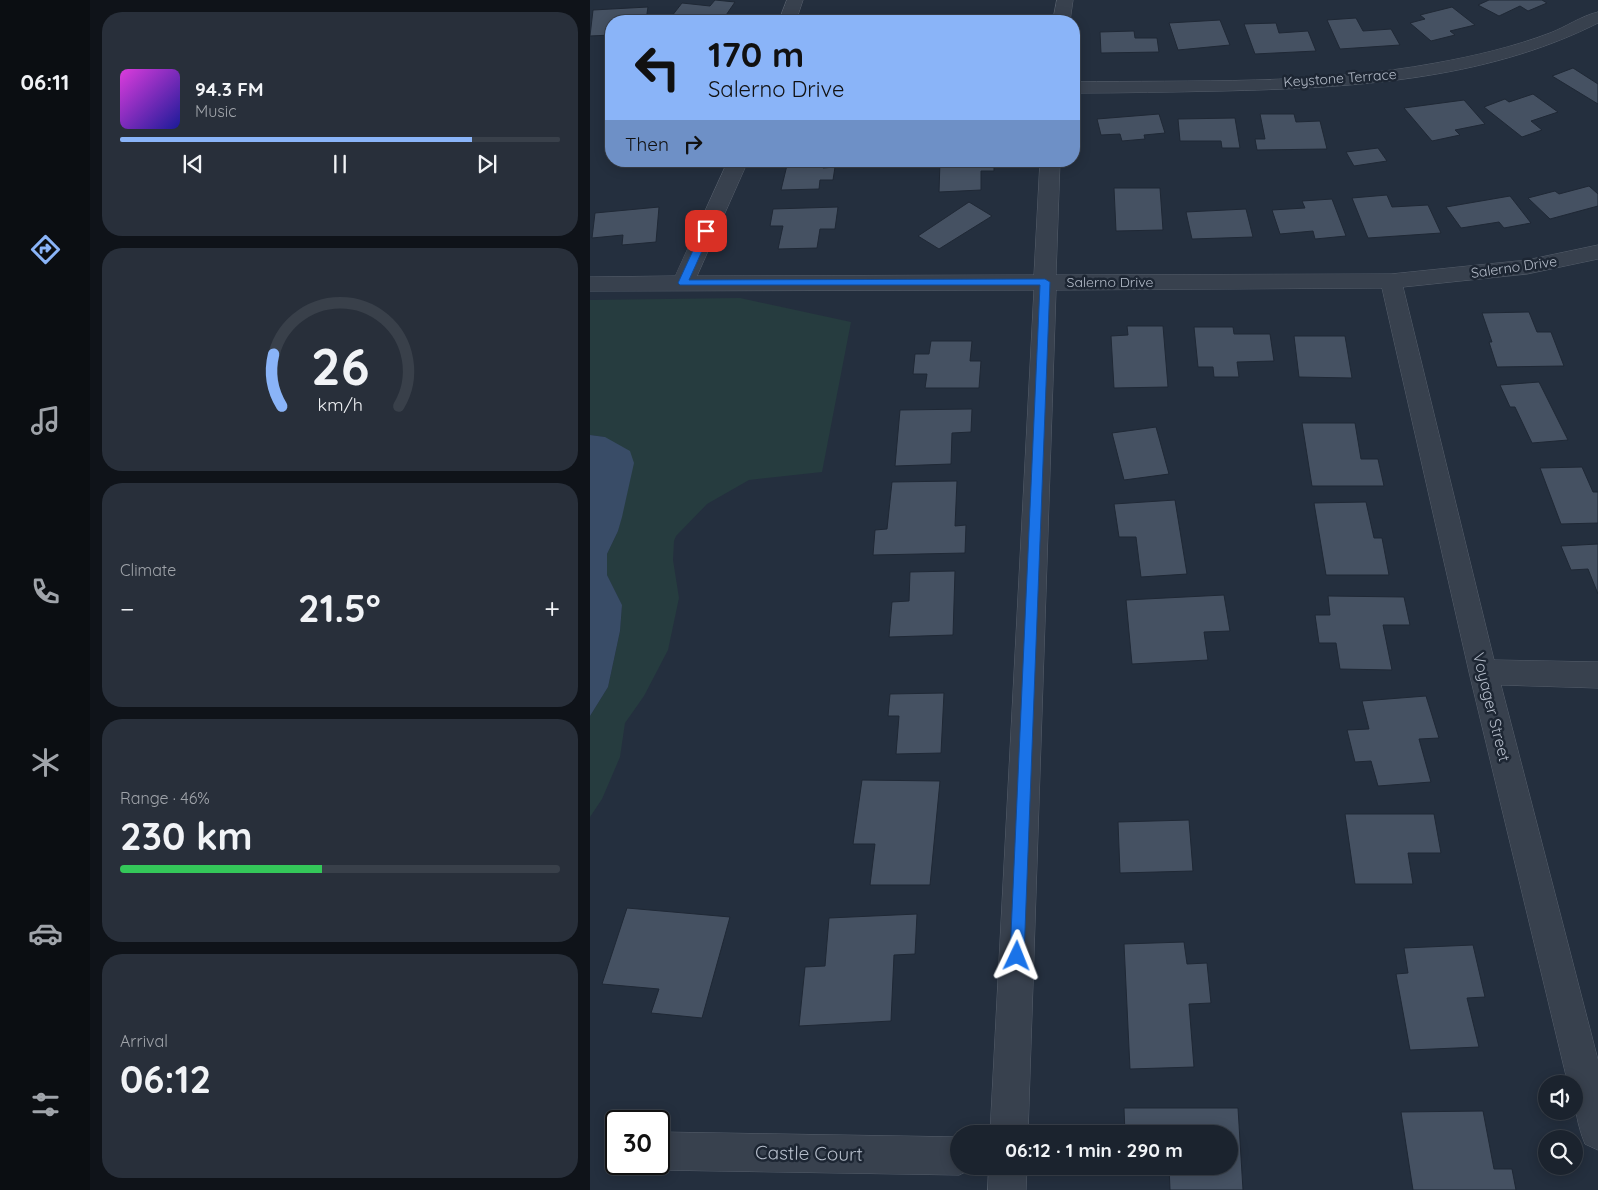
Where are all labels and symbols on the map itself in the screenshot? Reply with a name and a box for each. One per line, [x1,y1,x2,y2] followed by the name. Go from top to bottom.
[1283,65,1397,91] street label: Keystone Terrace
[685,210,727,252] pin
[1470,252,1558,282] street label: Salerno Drive
[1067,273,1153,291] street label: Salerno Drive
[1469,650,1515,764] street label: Voyager Street
[990,929,1042,981] position arrow
[605,1110,670,1175] speed limit sign: 30
[755,1140,863,1166] street label: Castle Court

